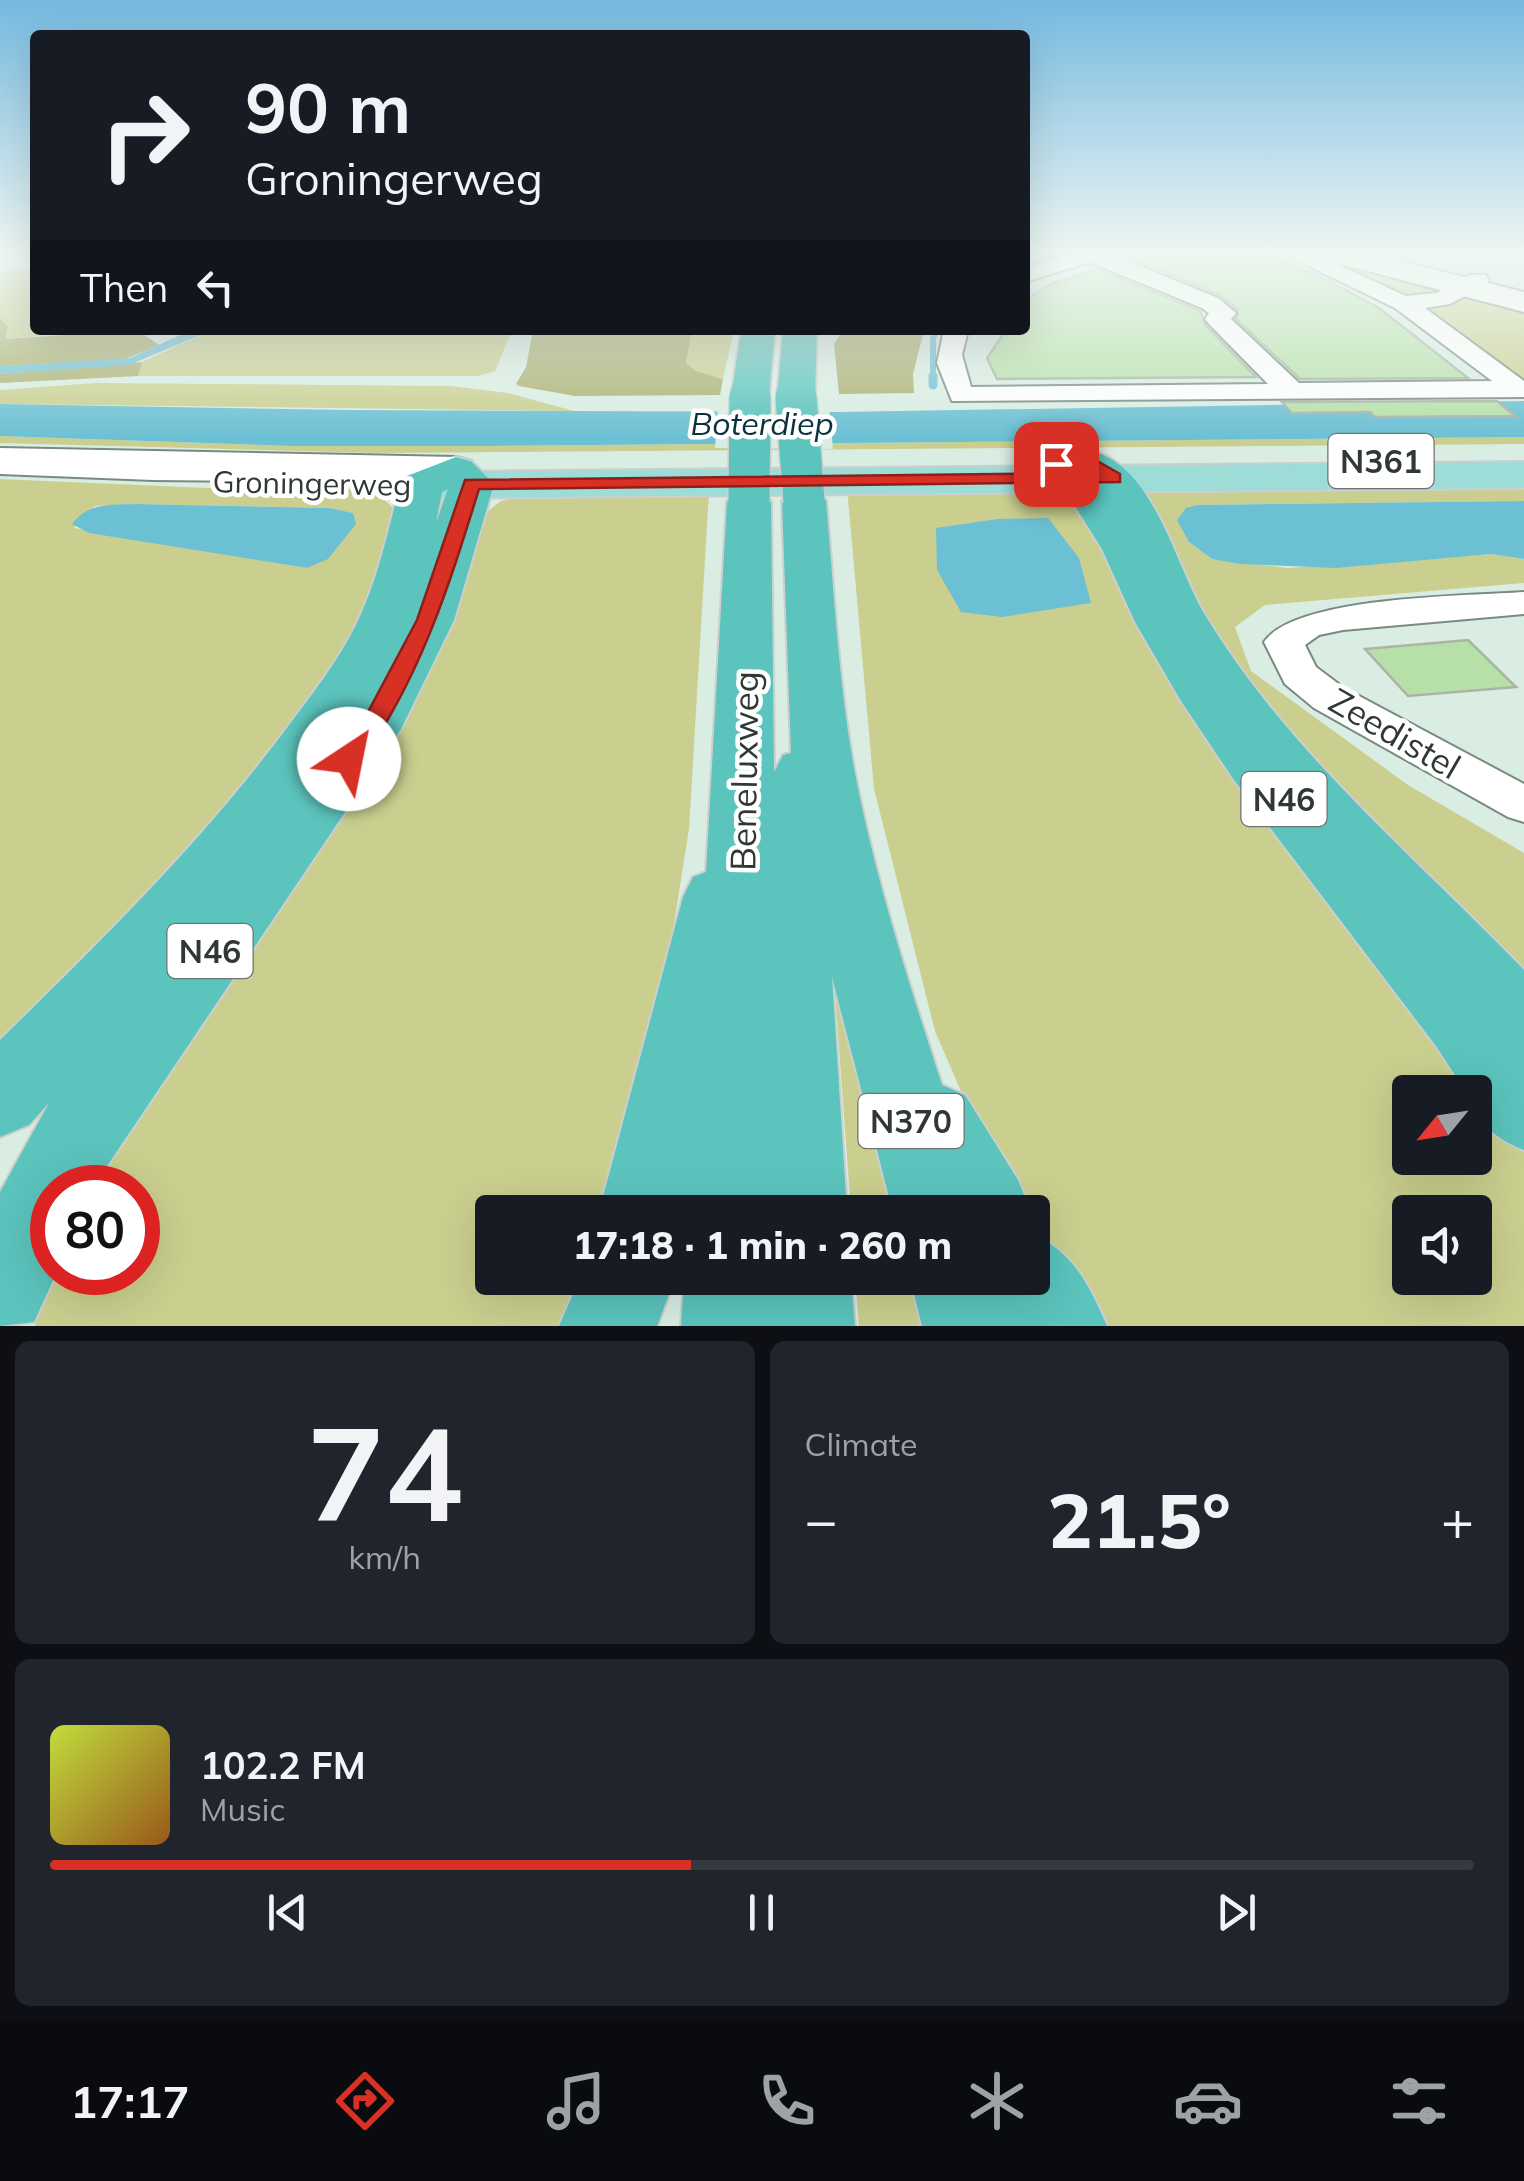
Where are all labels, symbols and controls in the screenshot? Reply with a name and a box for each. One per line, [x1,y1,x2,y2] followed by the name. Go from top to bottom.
[245,63,411,151] text: 90 m
[80,70,210,200] icon: right
[245,150,543,206] text: Groningerweg
[188,260,243,315] icon: left
[80,264,168,312] text: Then
[690,403,834,443] water label: Boterdiep
[1014,422,1099,507] pin
[1328,434,1434,488] road number: N361
[1029,437,1084,492] icon: arrive
[212,462,412,504] street label: Groningerweg
[720,671,768,871] street label: Beneluxweg
[1321,678,1469,788] street label: Zeedistel
[297,707,401,811] position arrow
[1242,772,1326,826] road number: N46
[168,924,252,978] road number: N46
[1392,1075,1492,1175] north arrow
[1392,1075,1492,1295] map controls
[858,1094,964,1148] road number: N370
[30,1165,160,1295] speed limit sign: 80
[1392,1195,1492,1295] button: sound
[573,1221,952,1269] text: 17:18 · 1 min · 260 m
[307,1390,463,1554] text: 74
[805,1424,917,1464] text: Climate
[1048,1473,1231,1567] text: 21.5°
[805,1485,838,1554] text: −
[1441,1485,1474,1554] text: +
[349,1537,421,1577] text: km/h
[200,1741,366,1789] text: 102.2 FM
[200,1789,285,1829] text: Music
[260,1885,315,1940] icon: previous
[734,1885,789,1940] icon: pause
[1209,1885,1264,1940] icon: next
[330,2066,400,2136] icon: directions
[541,2066,611,2136] icon: music
[752,2066,822,2136] icon: phone
[962,2066,1032,2136] icon: climate
[1173,2066,1243,2136] icon: car
[1384,2066,1454,2136] icon: filters
[70,2073,190,2129] text: 17:17

